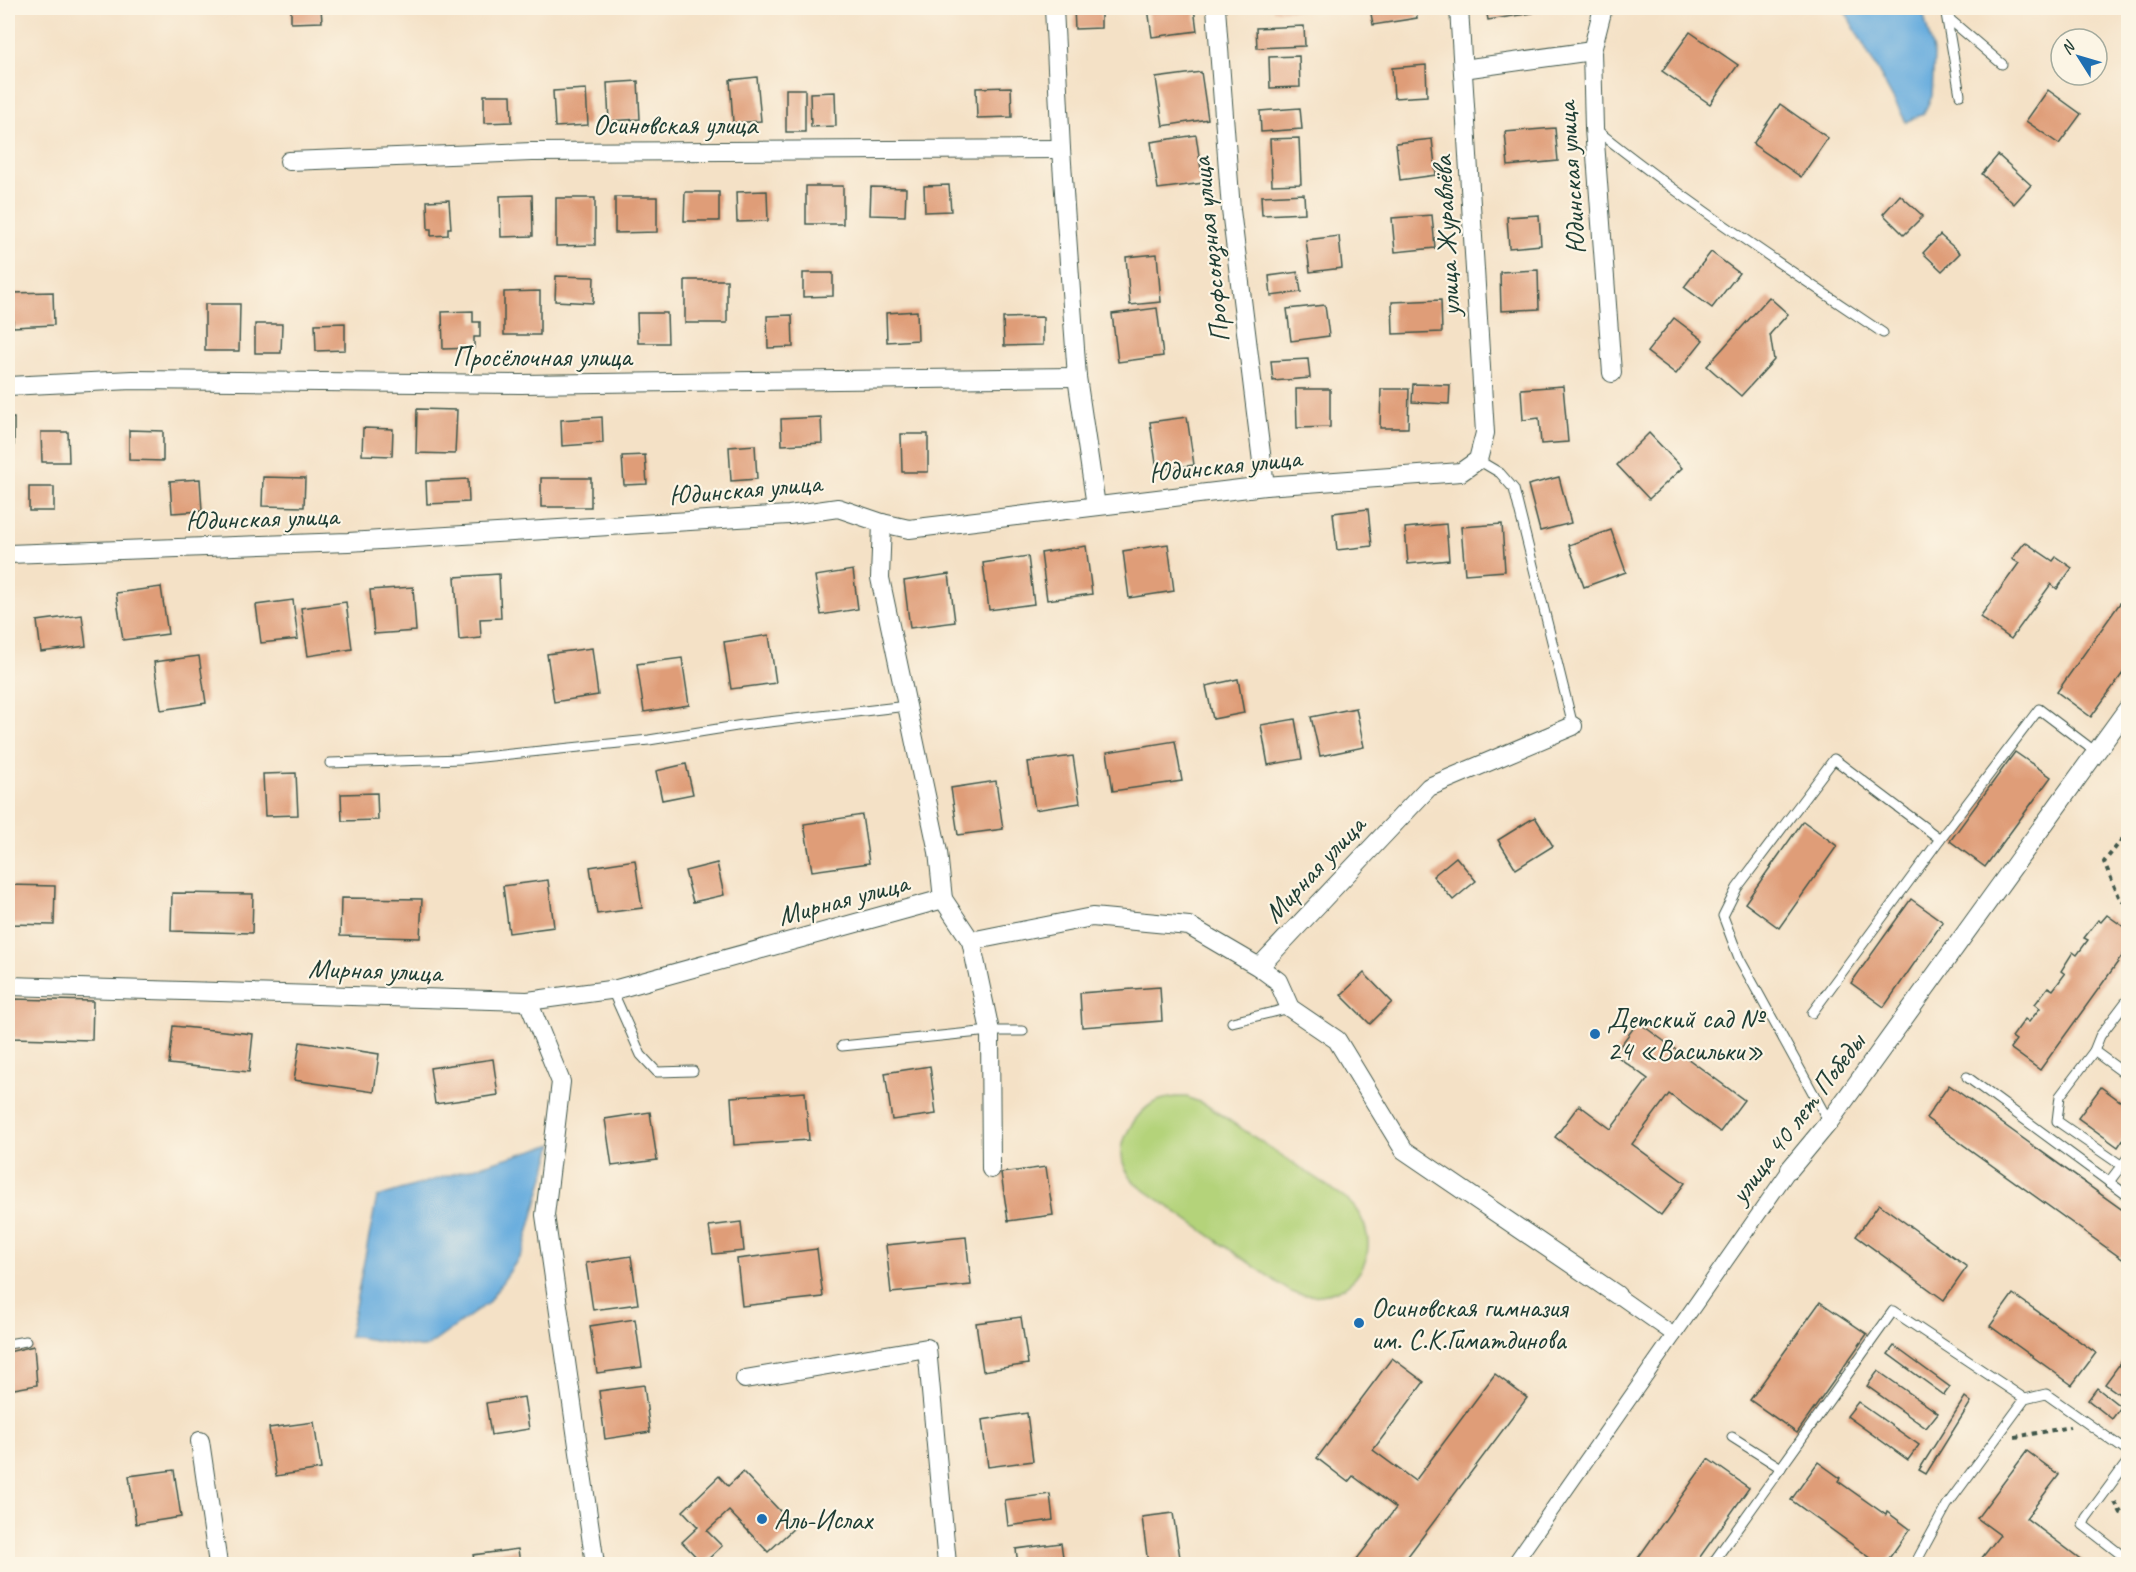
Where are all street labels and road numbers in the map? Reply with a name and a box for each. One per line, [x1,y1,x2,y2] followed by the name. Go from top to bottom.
[1548,98,1594,255] street label: Юдинская улица
[593,107,759,142] street label: Осиновская улица
[1424,153,1468,319] street label: улица Журавлёва
[1183,154,1238,344] street label: Профсоюзная улица
[452,339,634,374] street label: Просёлочная улица
[1147,439,1305,490] street label: Юдинская улица
[667,465,825,513] street label: Юдинская улица
[185,498,341,538] street label: Юдинская улица
[1256,806,1374,930] street label: Мирная улица
[774,864,914,933] street label: Мирная улица
[308,950,445,990] street label: Мирная улица
[1720,1024,1874,1212] street label: улица 40 лет Победы

